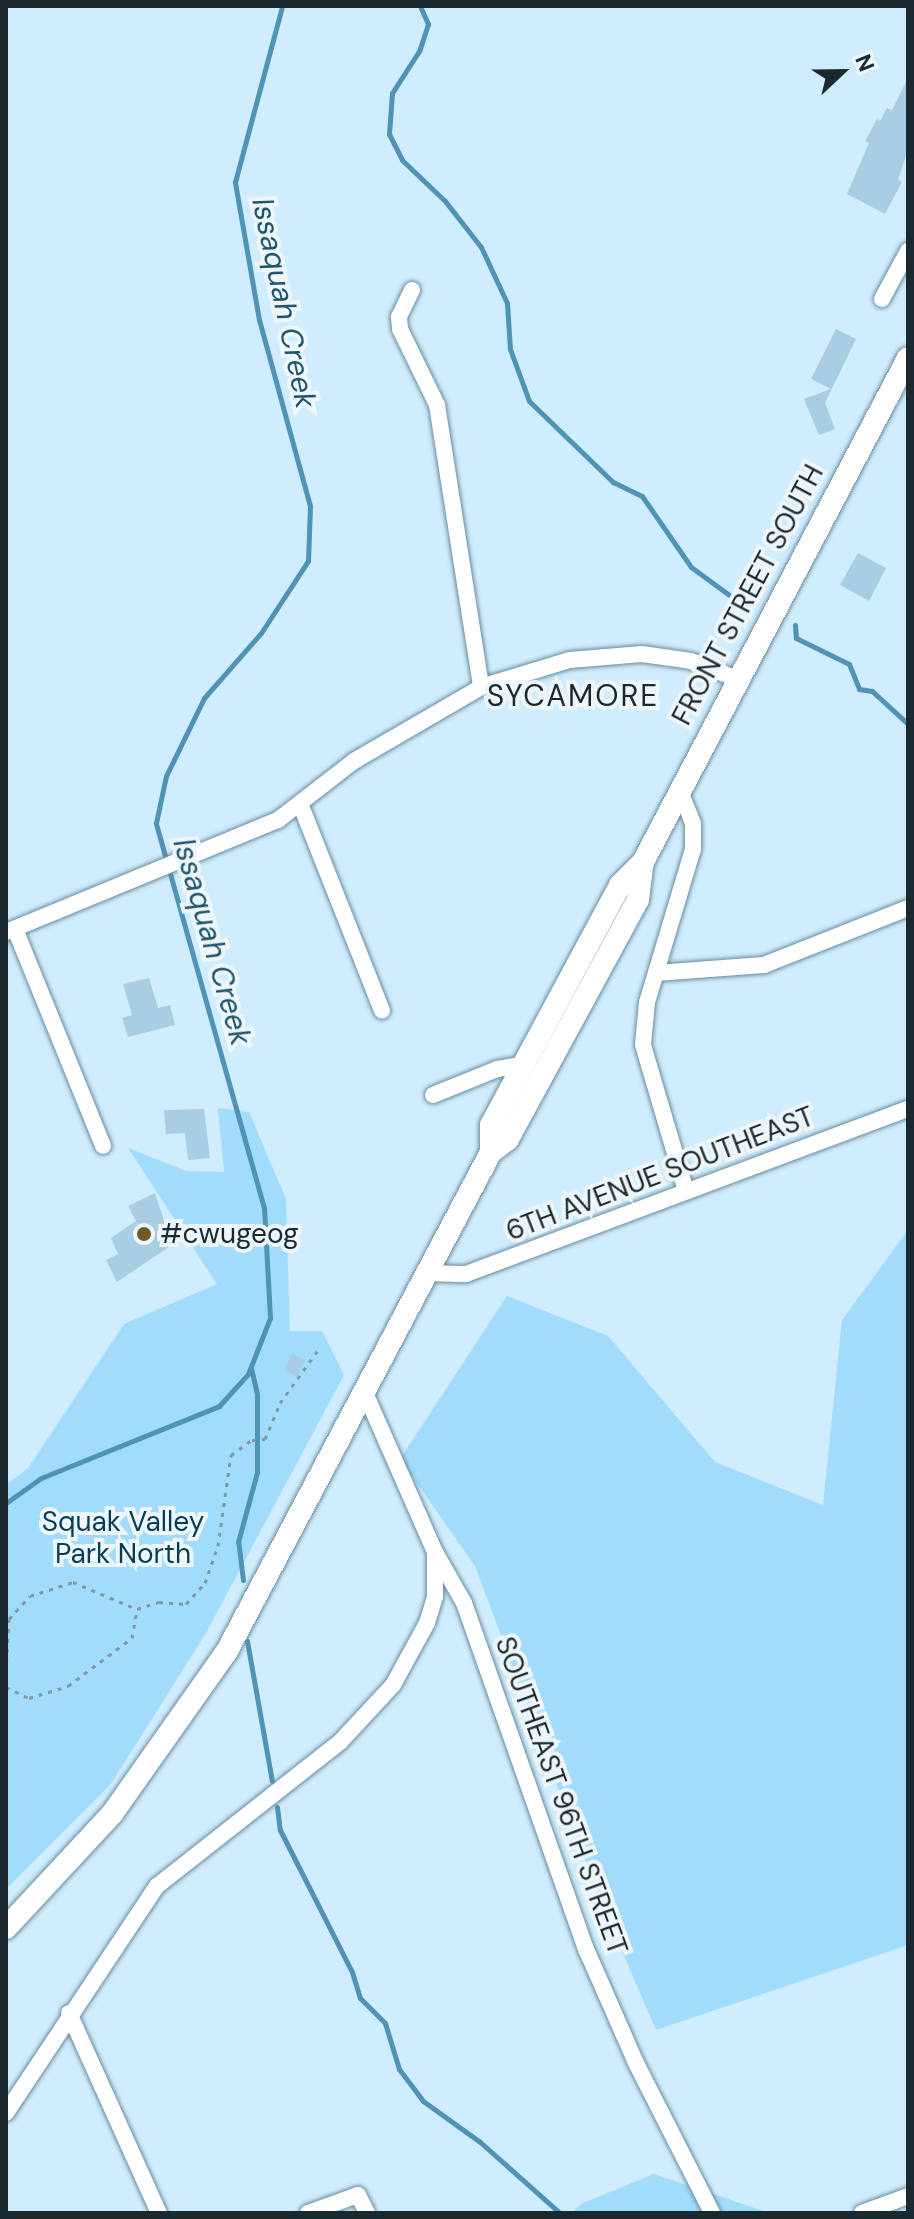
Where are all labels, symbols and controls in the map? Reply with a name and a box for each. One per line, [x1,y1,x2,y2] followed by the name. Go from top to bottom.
[802,32,882,112] north arrow
[848,50,881,76] text: N
[244,195,324,411] water label: Issaquah Creek
[665,459,831,731] street label: FRONT STREET SOUTH
[487,678,659,714] district label: SYCAMORE
[165,834,259,1050] water label: Issaquah Creek
[501,1100,819,1248] street label: 6TH AVENUE SOUTHEAST
[160,1217,299,1251] place label: #cwugeog
[135,1225,153,1243] marker: #cwugeog
[42,1505,204,1571] park label: Squak Valley Park North
[488,1632,634,1960] street label: SOUTHEAST 96TH STREET

